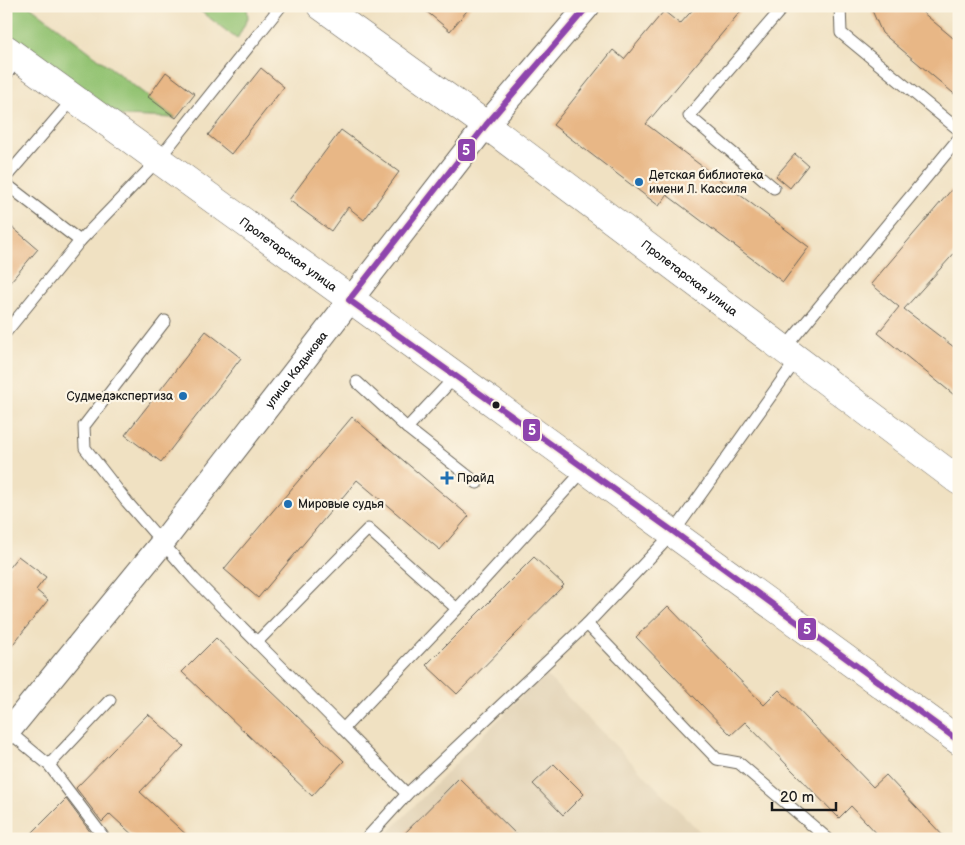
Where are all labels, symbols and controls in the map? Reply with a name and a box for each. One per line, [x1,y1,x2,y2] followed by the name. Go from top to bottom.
[457,138,476,162] line badge: 5
[462,142,470,159] text: 5
[649,168,764,197] place label: Детская библиотека имени Л. Кассиля
[633,176,645,188] marker: Детская библиотека имени Л. Кассиля
[236,214,340,295] street label: Пролетарская улица
[638,237,741,319] street label: Пролетарская улица
[262,328,331,411] street label: улица Кадыкова
[67,389,173,404] place label: Судмедэкспертиза
[177,390,189,402] marker: Судмедэкспертиза
[491,400,501,410] unlabelled marker
[522,418,541,442] line badge: 5
[528,422,536,439] text: 5
[457,471,495,486] place label: Прайд
[441,472,453,484] marker: Прайд
[298,497,384,512] place label: Мировые судья
[282,498,294,510] marker: Мировые судья
[797,617,817,641] line badge: 5
[803,621,811,638] text: 5
[772,780,836,812] scale bar
[780,788,814,807] text: 20 m

